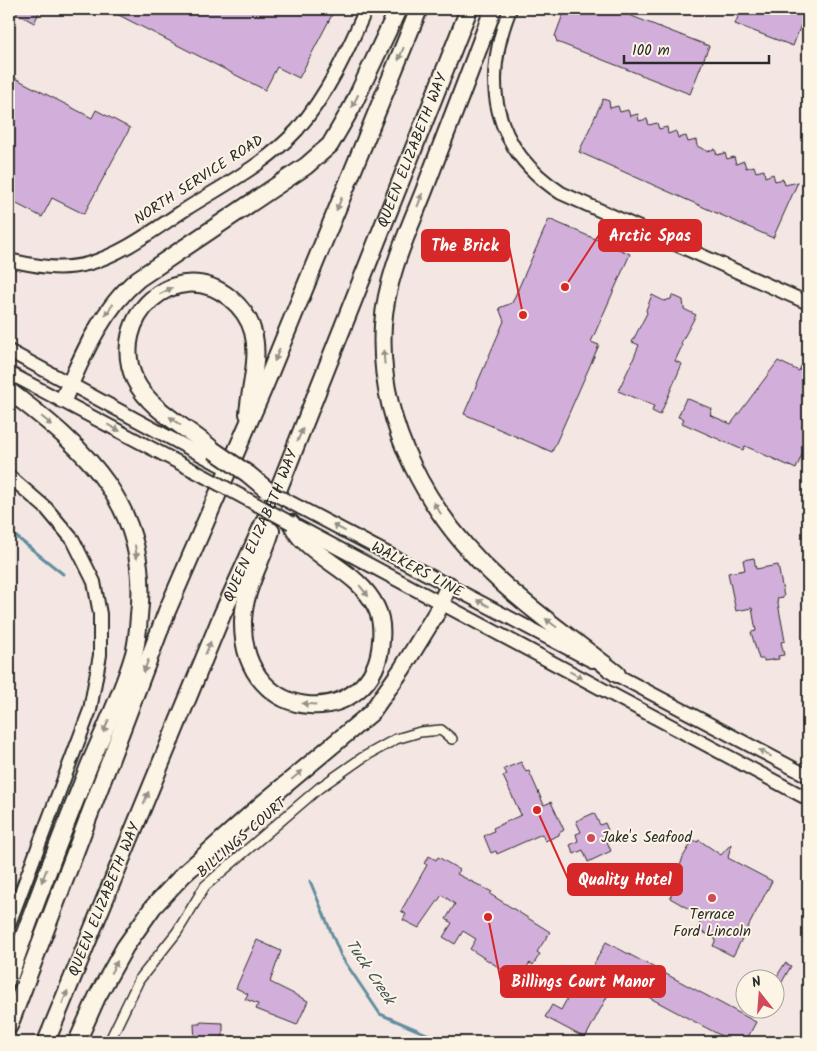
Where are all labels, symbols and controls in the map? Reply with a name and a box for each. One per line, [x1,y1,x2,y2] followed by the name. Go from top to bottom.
[624,32,770,64] scale bar
[632,39,670,63] text: 100 m
[397,47,405,62] one-way arrow
[371,69,455,231] street label: QUEEN ELIZABETH WAY
[351,93,359,108] one-way arrow
[129,129,269,231] street label: NORTH SERVICE ROAD
[416,192,424,207] one-way arrow
[335,197,343,212] one-way arrow
[599,220,701,251] callout: Arctic Spas
[609,224,692,249] text: Arctic Spas
[422,230,509,261] callout: The Brick
[431,234,500,259] text: The Brick
[158,287,173,295] one-way arrow
[104,303,114,317] one-way arrow
[273,347,281,362] one-way arrow
[380,348,388,364] one-way arrow
[41,415,54,426] one-way arrow
[169,415,182,426] one-way arrow
[107,423,121,432] one-way arrow
[297,427,304,442] one-way arrow
[217,445,305,606] street label: QUEEN ELIZABETH WAY
[432,501,442,515] one-way arrow
[331,524,346,532] one-way arrow
[367,536,468,605] street label: WALKERS LINE
[132,544,140,560] one-way arrow
[359,584,370,597] one-way arrow
[475,599,490,607] one-way arrow
[545,617,558,628] one-way arrow
[205,641,213,655] one-way arrow
[142,658,149,673] one-way arrow
[569,671,584,679] one-way arrow
[301,700,317,708] one-way arrow
[101,719,109,733] one-way arrow
[758,749,773,757] one-way arrow
[290,769,303,780] one-way arrow
[143,791,151,805] one-way arrow
[192,791,294,884] street label: BILLINGS COURT
[62,818,148,980] street label: QUEEN ELIZABETH WAY
[601,826,692,850] place label: Jake's Seafood
[585,832,597,844] marker: Jake's Seafood
[568,864,682,895] callout: Quality Hotel
[578,868,673,893] text: Quality Hotel
[40,869,48,883] one-way arrow
[706,892,718,904] marker: Terrace Ford Lincoln
[673,903,751,944] place label: Terrace Ford Lincoln
[339,934,402,1012] water label: Tuck Creek
[110,960,118,975] one-way arrow
[501,966,665,997] callout: Billings Court Manor
[734,968,784,1018] north arrow
[511,970,656,995] text: Billings Court Manor
[749,971,764,994] text: N
[61,990,69,1004] one-way arrow

